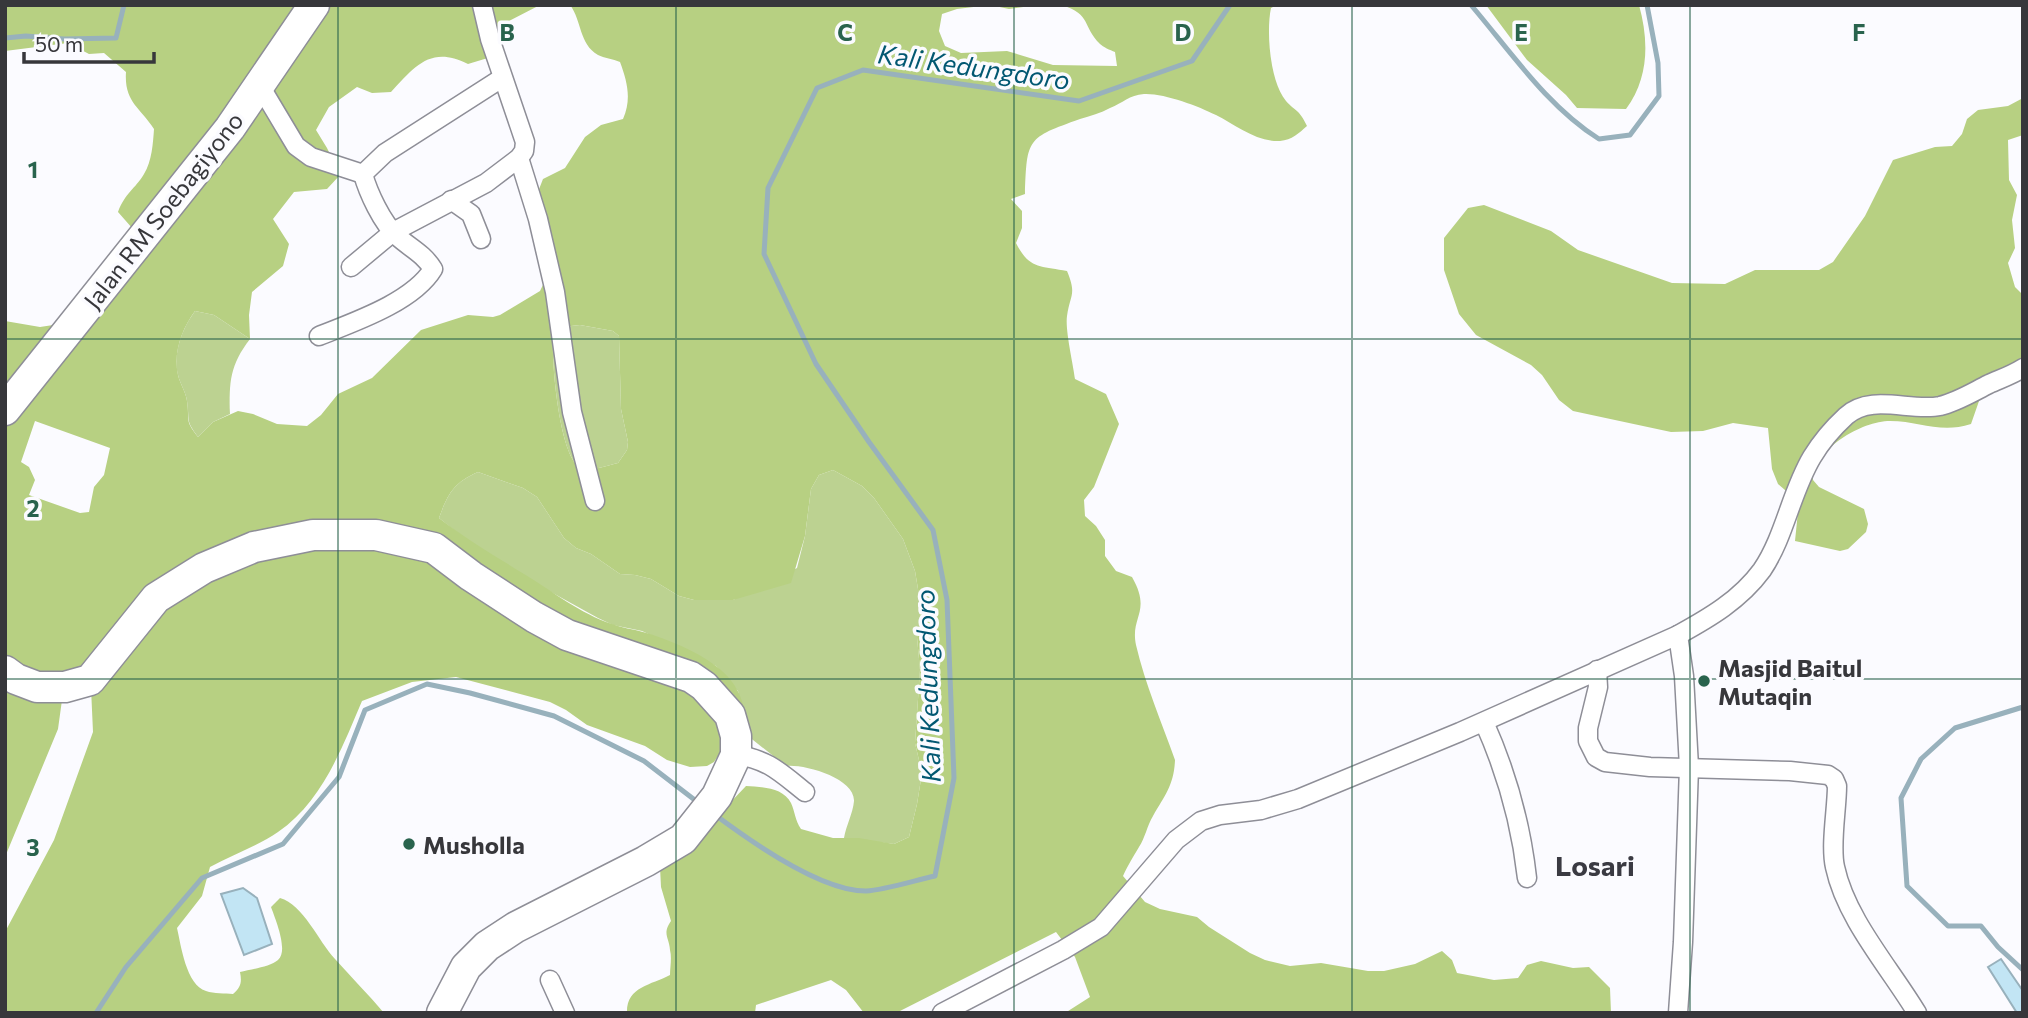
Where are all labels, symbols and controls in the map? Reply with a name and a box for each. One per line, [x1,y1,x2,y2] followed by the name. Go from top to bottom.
[499,18,515,46] text: B
[837,18,853,46] text: C
[1175,18,1192,46] text: D
[1514,18,1528,46] text: E
[1852,18,1866,46] text: F
[24,21,154,65] scale bar
[35,31,83,56] text: 50 m
[876,37,1072,95] water label: Kali Kedungdoro
[77,106,249,314] street label: Jalan RM Soebagiyono
[28,155,38,183] text: 1
[26,494,40,522] text: 2
[908,589,946,783] water label: Kali Kedungdoro
[1718,653,1862,710] place label: Masjid Baitul Mutaqin
[1696,673,1712,689] marker: Masjid Baitul Mutaqin
[423,830,525,859] place label: Musholla
[26,833,40,861] text: 3
[401,836,417,852] marker: Musholla
[1555,848,1635,882] district label: Losari

